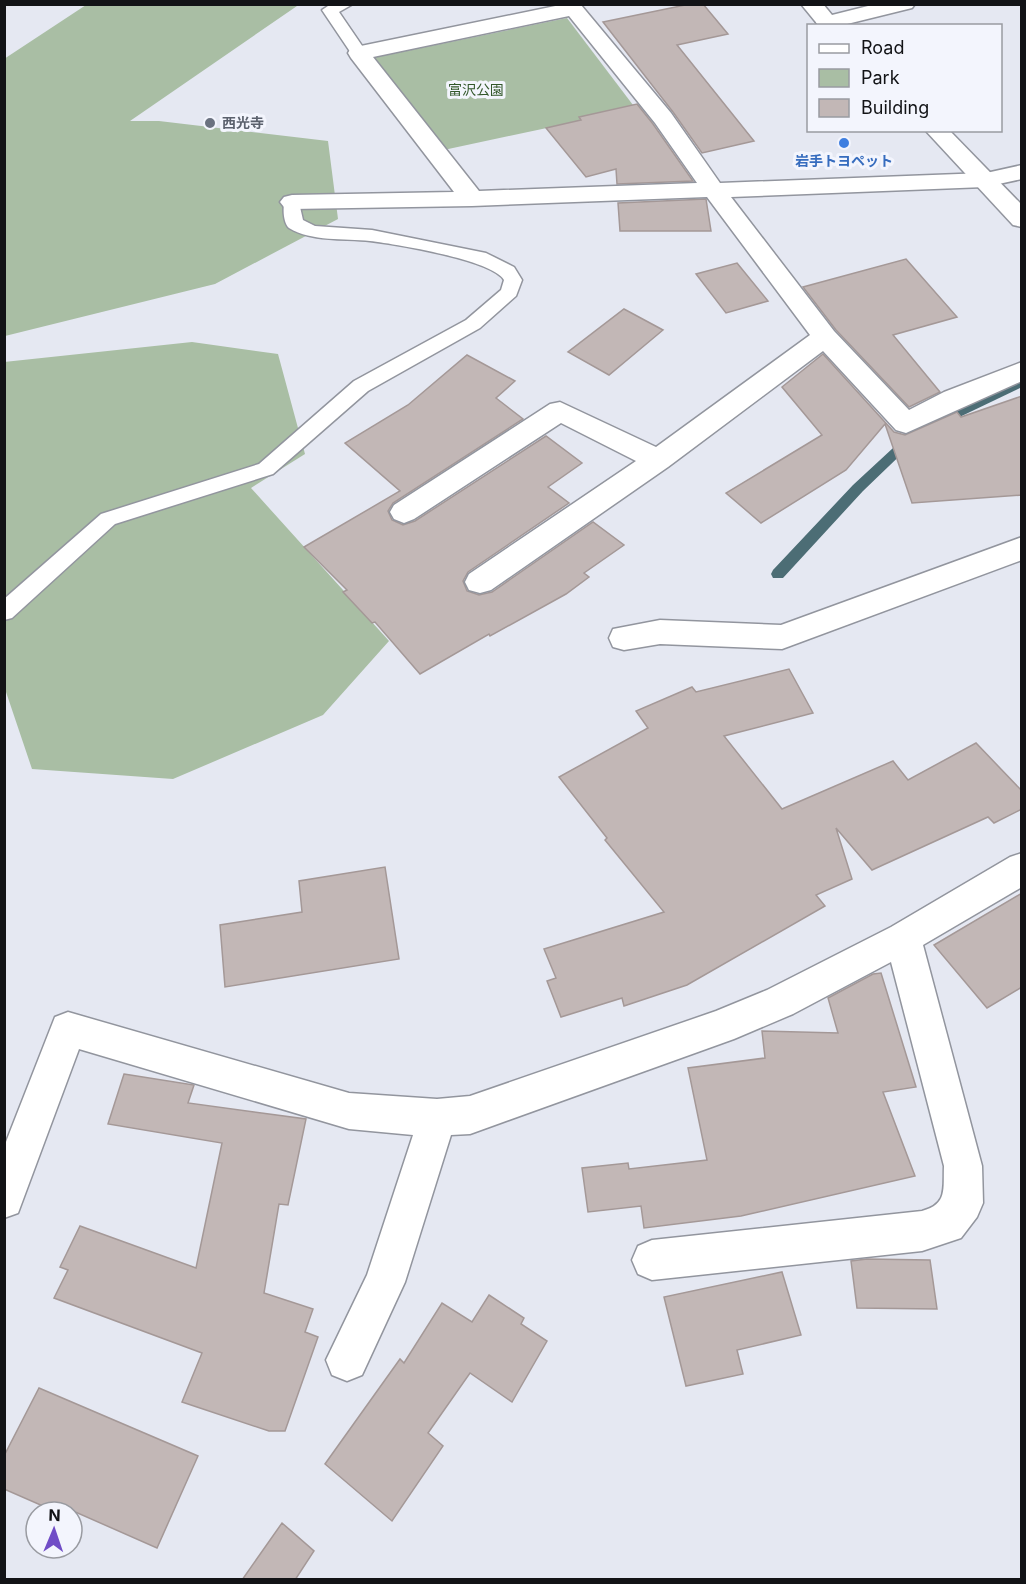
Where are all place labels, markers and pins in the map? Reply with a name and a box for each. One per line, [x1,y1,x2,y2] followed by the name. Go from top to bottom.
[222,114,264,131] place label: 西光寺
[203,116,217,130] marker: 西光寺
[837,136,851,150] marker: 岩手トヨペット
[795,152,893,169] place label: 岩手トヨペット

